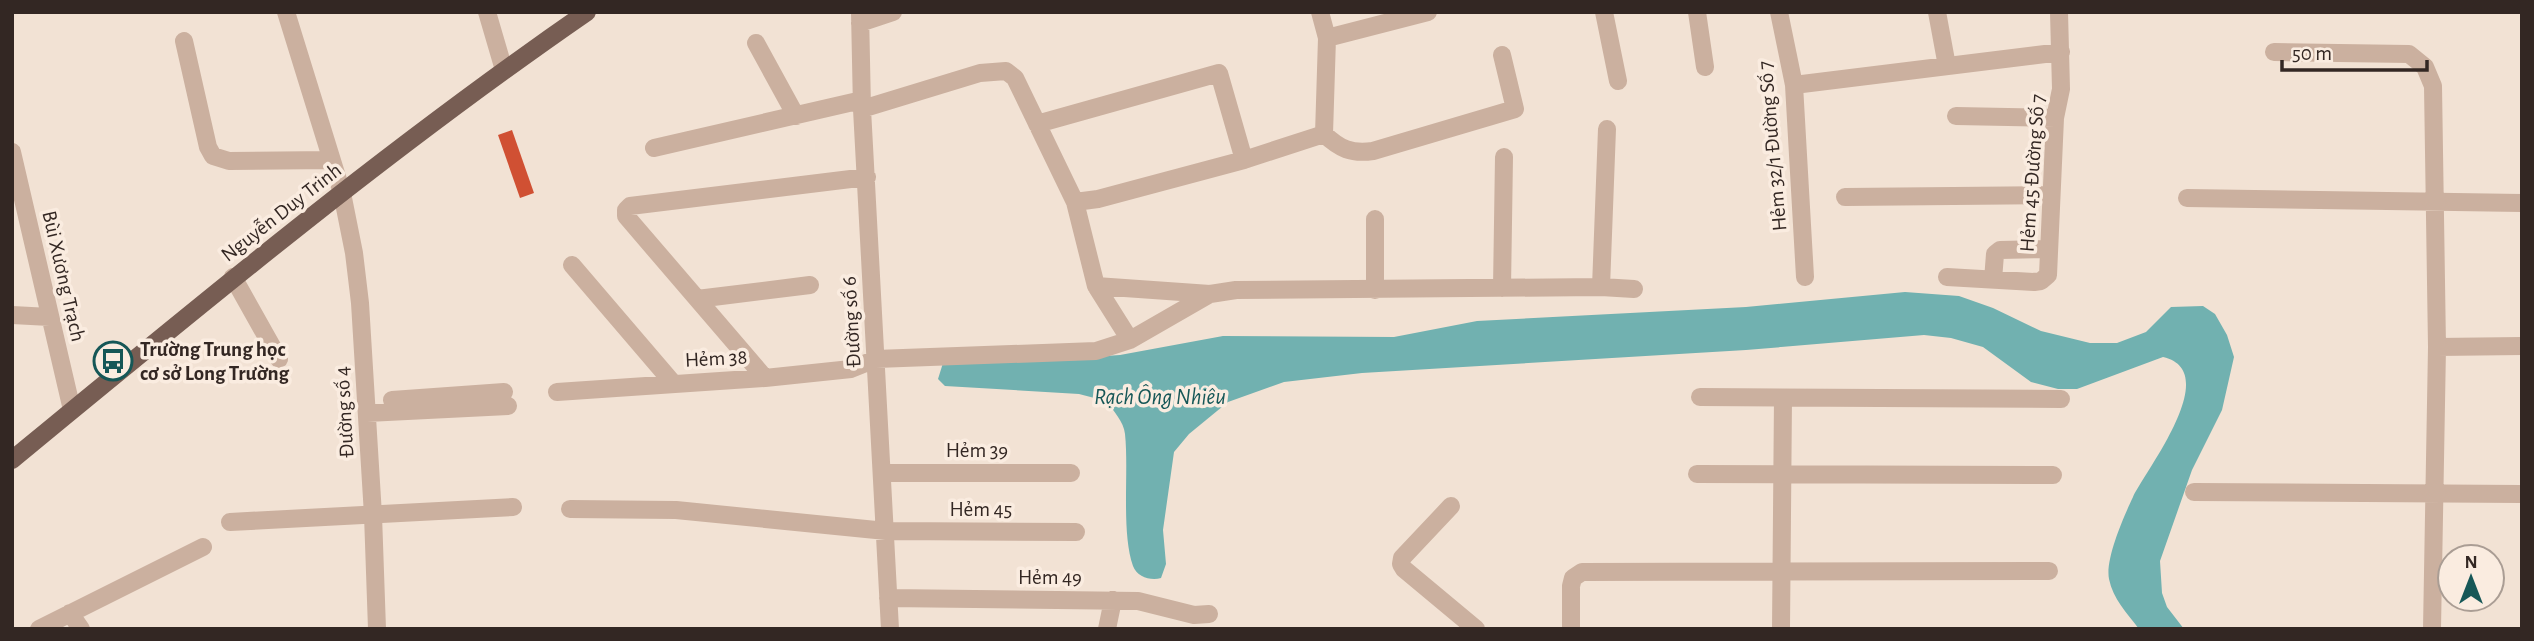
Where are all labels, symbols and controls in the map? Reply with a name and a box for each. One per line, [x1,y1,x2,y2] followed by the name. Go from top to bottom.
[2282,28,2427,72] scale bar
[2292,43,2332,64] text: 50 m
[1755,60,1790,232] street label: Hẻm 32/1 Đường Số 7
[2016,93,2049,253] street label: Hẻm 45 Đường Số 7
[217,158,345,266] street label: Nguyễn Duy Trinh
[38,209,89,343] street label: Bùi Xương Trạch
[839,276,864,368] street label: Đường số 6
[140,339,290,384] place label: Trường Trung học cơ sở Long Trường
[92,340,134,382] bus stop icon: Trường Trung học cơ sở Long Trường
[684,346,748,371] street label: Hẻm 38
[332,366,357,458] street label: Đường số 4
[1094,384,1226,409] water label: Rạch Ông Nhiêu
[946,440,1008,461] street label: Hẻm 39
[950,499,1012,520] street label: Hẻm 45
[2436,543,2506,613] north arrow
[2464,553,2478,572] text: N
[1018,567,1082,588] street label: Hẻm 49

